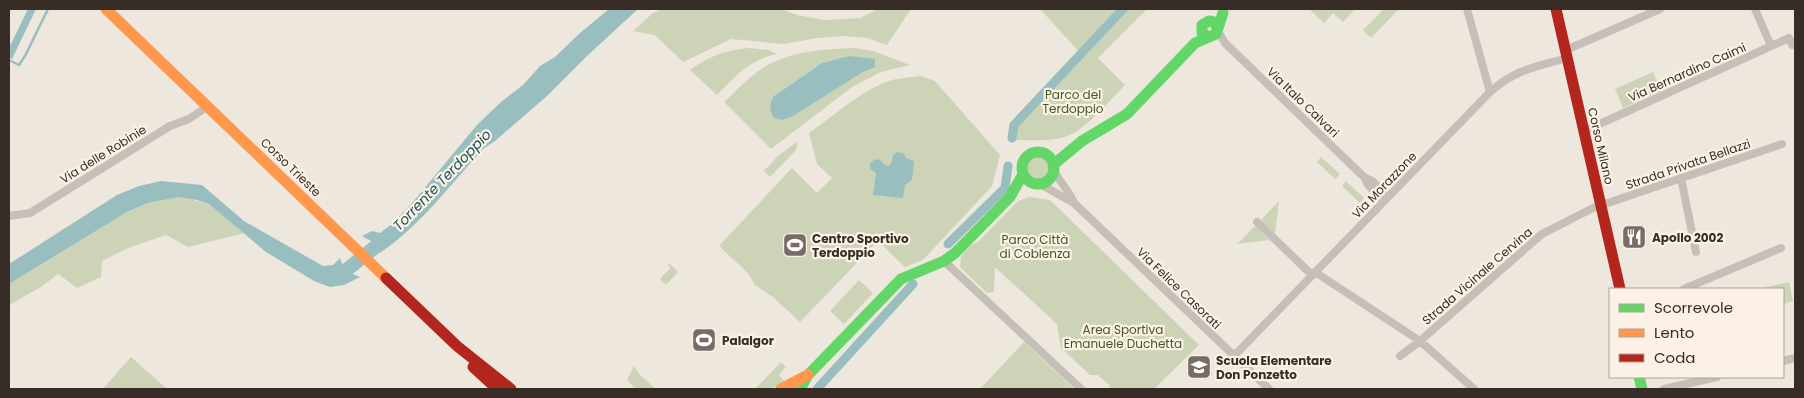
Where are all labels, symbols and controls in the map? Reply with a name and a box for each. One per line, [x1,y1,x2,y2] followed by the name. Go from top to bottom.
[1625,38,1749,106] street label: Via Bernardino Caimi
[1263,63,1343,141] street label: Via Italo Calvari
[1042,86,1104,117] park label: Parco del Terdoppio
[1584,106,1618,186] street label: Corso Milano
[57,121,149,187] street label: Via delle Robinie
[388,125,496,235] water label: Torrente Terdoppio
[257,134,325,200] street label: Corso Trieste
[1623,135,1753,193] street label: Strada Privata Bellazzi
[1348,148,1420,222] street label: Via Morazzone
[1418,223,1536,329] street label: Strada Vicinale Cervina
[1621,224,1647,250] restaurant icon: Apollo 2002
[1652,229,1723,246] place label: Apollo 2002
[812,230,909,261] place label: Centro Sportivo Terdoppio
[1000,231,1070,262] park label: Parco Città di Coblenza
[782,232,808,258] sports icon: Centro Sportivo Terdoppio
[1133,243,1225,333] street label: Via Felice Casorati
[1609,288,1784,378] legend
[1654,297,1733,318] text: Scorrevole
[1064,321,1182,352] park label: Area Sportiva Emanuele Duchetta
[1654,322,1694,343] text: Lento
[691,327,717,353] sports icon: PalaIgor
[722,332,774,349] place label: PalaIgor
[1654,347,1695,368] text: Coda
[1216,352,1332,383] place label: Scuola Elementare Don Ponzetto
[1186,354,1212,380] school or university icon: Scuola Elementare Don Ponzetto

